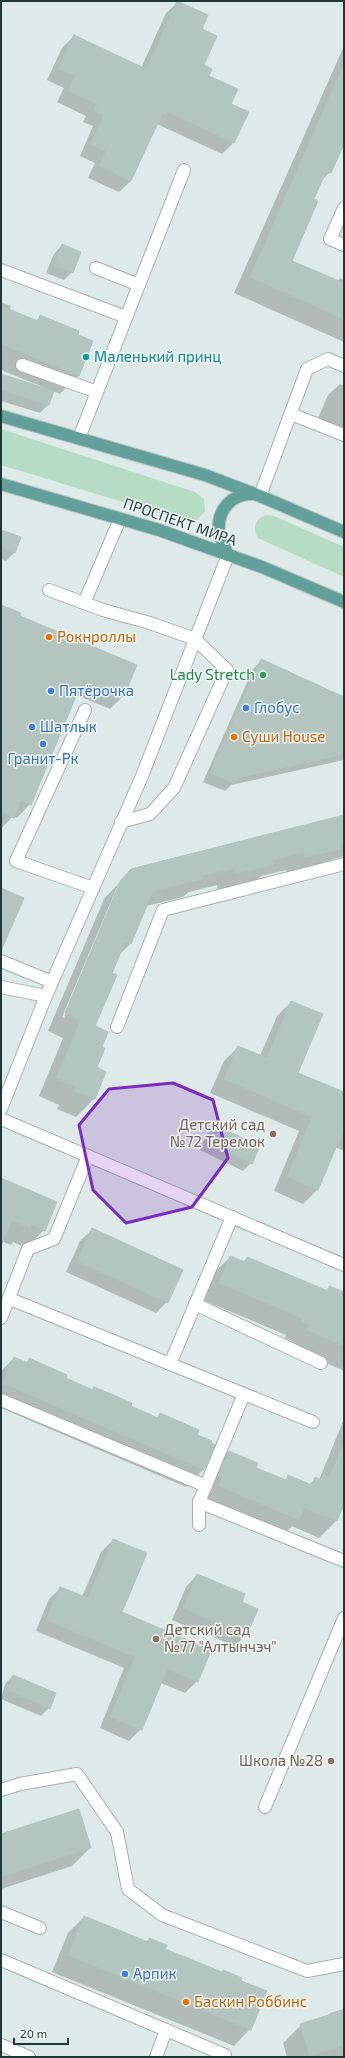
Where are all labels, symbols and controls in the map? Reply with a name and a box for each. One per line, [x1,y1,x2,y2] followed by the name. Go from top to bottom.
[94,347,221,365] place label: Маленький принц
[81,352,91,362] marker: Маленький принц
[121,493,240,549] street label: ПРОСПЕКТ МИРА
[57,627,136,645] place label: Рокнроллы
[44,632,54,642] marker: Рокнроллы
[170,665,255,683] place label: Lady Stretch
[258,670,268,680] marker: Lady Stretch
[59,681,134,699] place label: Пятёрочка
[46,686,56,696] marker: Пятёрочка
[254,698,300,717] place label: Глобус
[241,703,251,713] marker: Глобус
[40,717,97,735] place label: Шатлык
[27,722,37,732] marker: Шатлык
[242,727,325,746] place label: Суши House
[229,732,239,742] marker: Суши House
[38,739,48,749] marker: Гранит-Рк
[7,749,79,767] place label: Гранит-Рк
[170,1115,265,1150] place label: Детский сад №72 Теремок
[268,1129,278,1139] marker: Детский сад №72 Теремок
[164,1620,277,1655] place label: Детский сад №77 "Алтынчэч"
[151,1634,161,1644] marker: Детский сад №77 "Алтынчэч"
[239,1751,323,1769] place label: Школа №28
[326,1756,336,1766] marker: Школа №28
[133,1964,177,1982] place label: Арпик
[120,1969,130,1979] marker: Арпик
[194,1992,307,2010] place label: Баскин Роббинс
[181,1997,191,2007] marker: Баскин Роббинс
[14,2020,68,2046] scale bar
[20,2026,47,2040] text: 20 m

